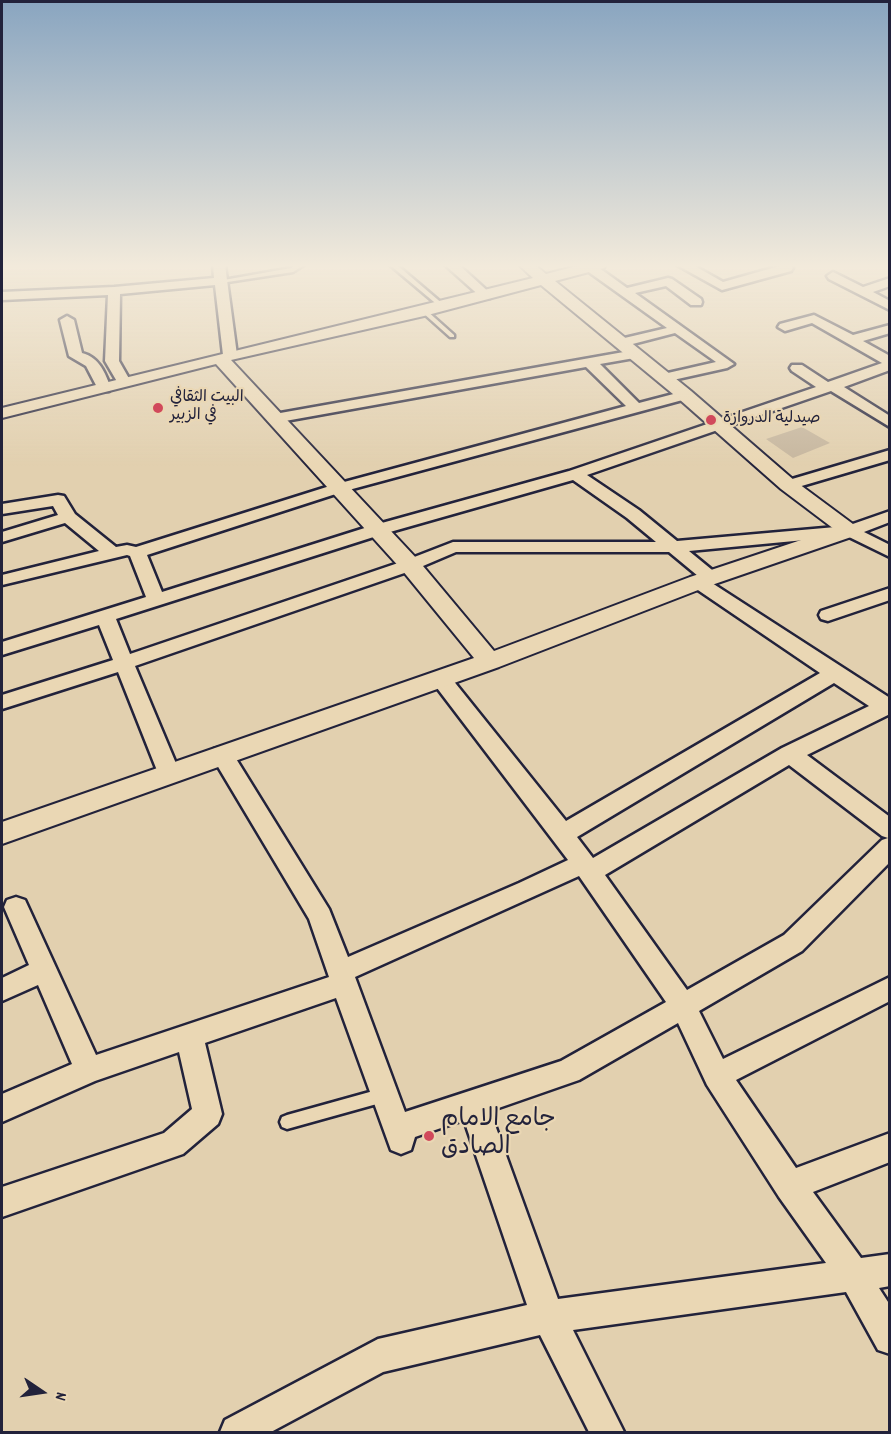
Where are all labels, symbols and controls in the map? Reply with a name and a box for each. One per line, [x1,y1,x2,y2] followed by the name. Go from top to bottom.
[170,389,244,427] place label: البيت الثقافي في الزبير
[151,401,165,415] marker: البيت الثقافي في الزبير
[723,410,820,430] place label: صيدلية الدروازة
[704,413,718,427] marker: صيدلية الدروازة
[441,1108,556,1164] place label: جامع الامام الصادق
[422,1129,436,1143] marker: جامع الامام الصادق
[12,1362,72,1422] north arrow
[48,1390,72,1403] text: N

